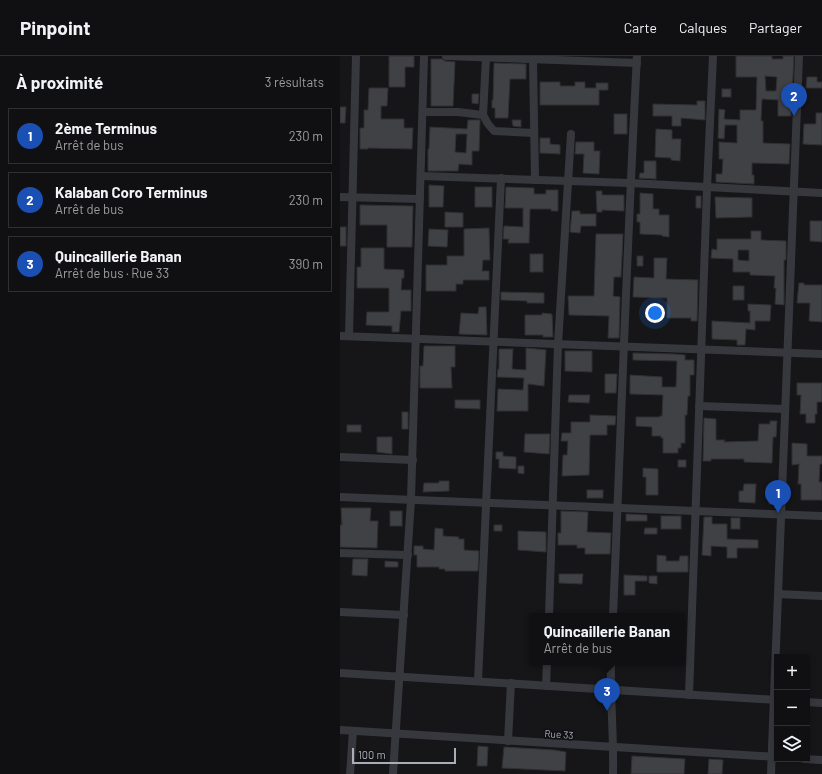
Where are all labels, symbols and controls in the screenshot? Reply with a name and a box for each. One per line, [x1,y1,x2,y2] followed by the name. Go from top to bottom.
[20,16,90,39] text: Pinpoint
[624,19,657,36] text: Carte
[679,19,727,36] text: Calques
[749,19,802,36] text: Partager
[16,72,103,92] text: À proximité
[265,74,324,90] text: 3 résultats
[781,83,807,116] pin: 2
[55,119,157,137] text: 2ème Terminus
[28,128,32,144] text: 1
[289,128,323,144] text: 230 m
[55,137,123,153] text: Arrêt de bus
[55,183,208,201] text: Kalaban Coro Terminus
[26,192,34,208] text: 2
[289,192,323,208] text: 230 m
[55,201,123,217] text: Arrêt de bus
[55,247,182,265] text: Quincaillerie Banan
[26,256,34,272] text: 3
[289,256,323,272] text: 390 m
[55,265,169,281] text: Arrêt de bus · Rue 33
[645,303,665,323] your location
[765,480,791,513] pin: 1
[529,613,685,665] popup
[544,622,670,640] text: Quincaillerie Banan
[544,640,612,656] text: Arrêt de bus
[774,654,810,762] map controls
[774,654,810,690] button: +
[594,678,620,711] pin: 3
[774,690,810,726] button: −
[774,726,810,762] button: layers
[544,727,574,741] street label: Rue 33
[352,746,456,765] scale bar
[358,748,386,761] text: 100 m

